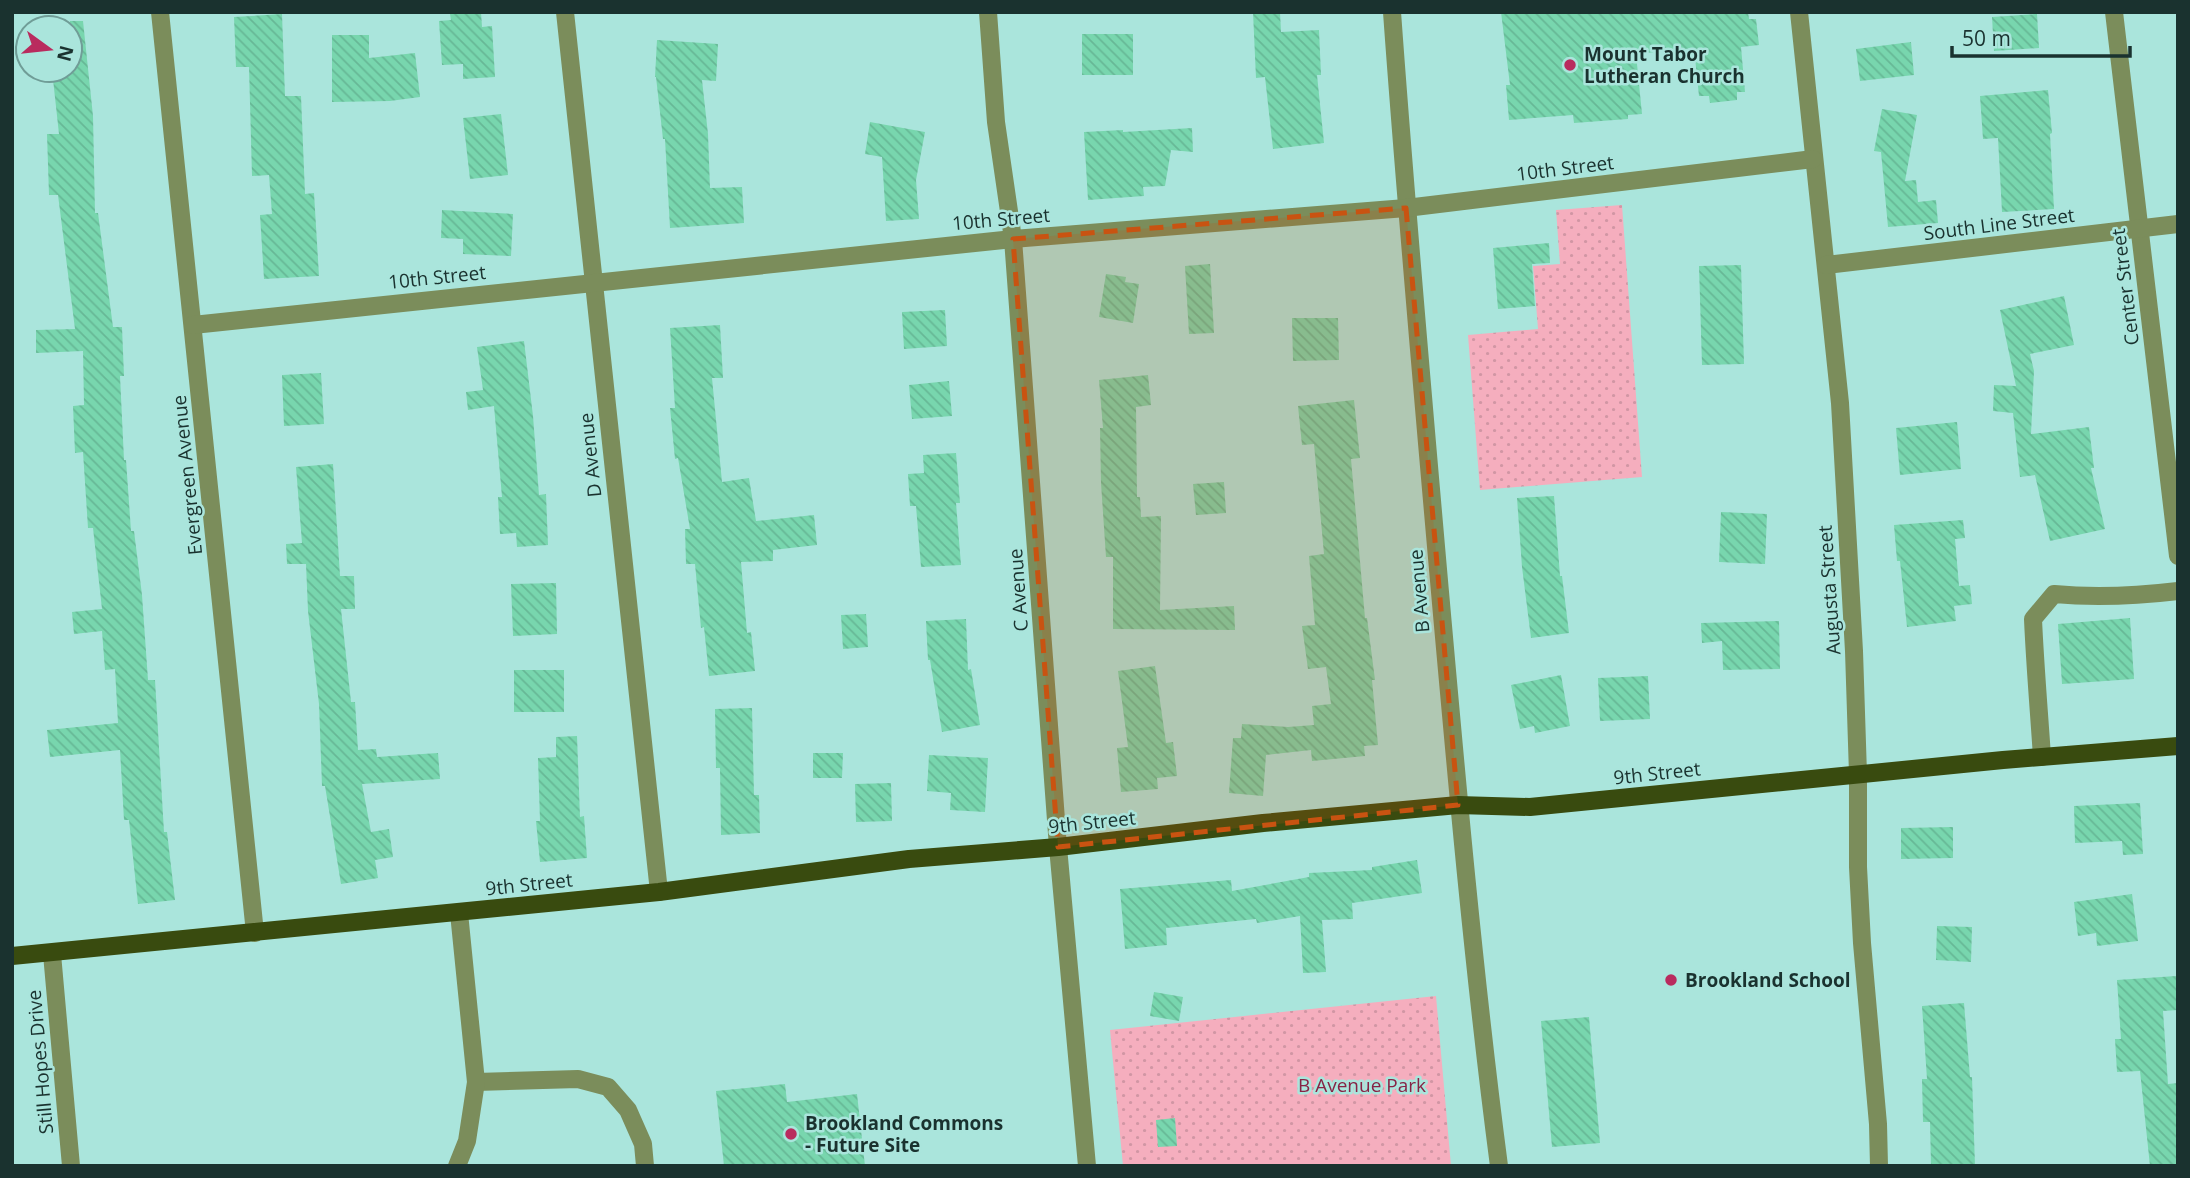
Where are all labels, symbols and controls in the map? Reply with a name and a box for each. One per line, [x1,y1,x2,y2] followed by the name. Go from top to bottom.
[14,14,84,84] north arrow
[1952,14,2130,58] scale bar
[1962,24,2011,52] text: 50 m
[1584,41,1745,89] place label: Mount Tabor Lutheran Church
[51,43,80,64] text: N
[1562,57,1578,73] marker: Mount Tabor Lutheran Church
[1515,149,1616,187] street label: 10th Street
[951,202,1051,236] street label: 10th Street
[1922,202,2076,246] street label: South Line Street
[2105,227,2145,347] street label: Center Street
[387,259,487,295] street label: 10th Street
[166,394,208,556] street label: Evergreen Avenue
[573,411,607,499] street label: D Avenue
[1811,524,1847,656] street label: Augusta Street
[1002,548,1034,632] street label: C Avenue
[1402,548,1436,634] street label: B Avenue
[1612,755,1702,790] street label: 9th Street
[1047,804,1137,839] street label: 9th Street
[484,866,574,901] street label: 9th Street
[1685,967,1850,993] place label: Brookland School
[1663,972,1679,988] marker: Brookland School
[21,989,59,1135] street label: Still Hopes Drive
[1298,1072,1426,1098] park label: B Avenue Park
[805,1110,1003,1158] place label: Brookland Commons - Future Site
[783,1126,799,1142] marker: Brookland Commons - Future Site

